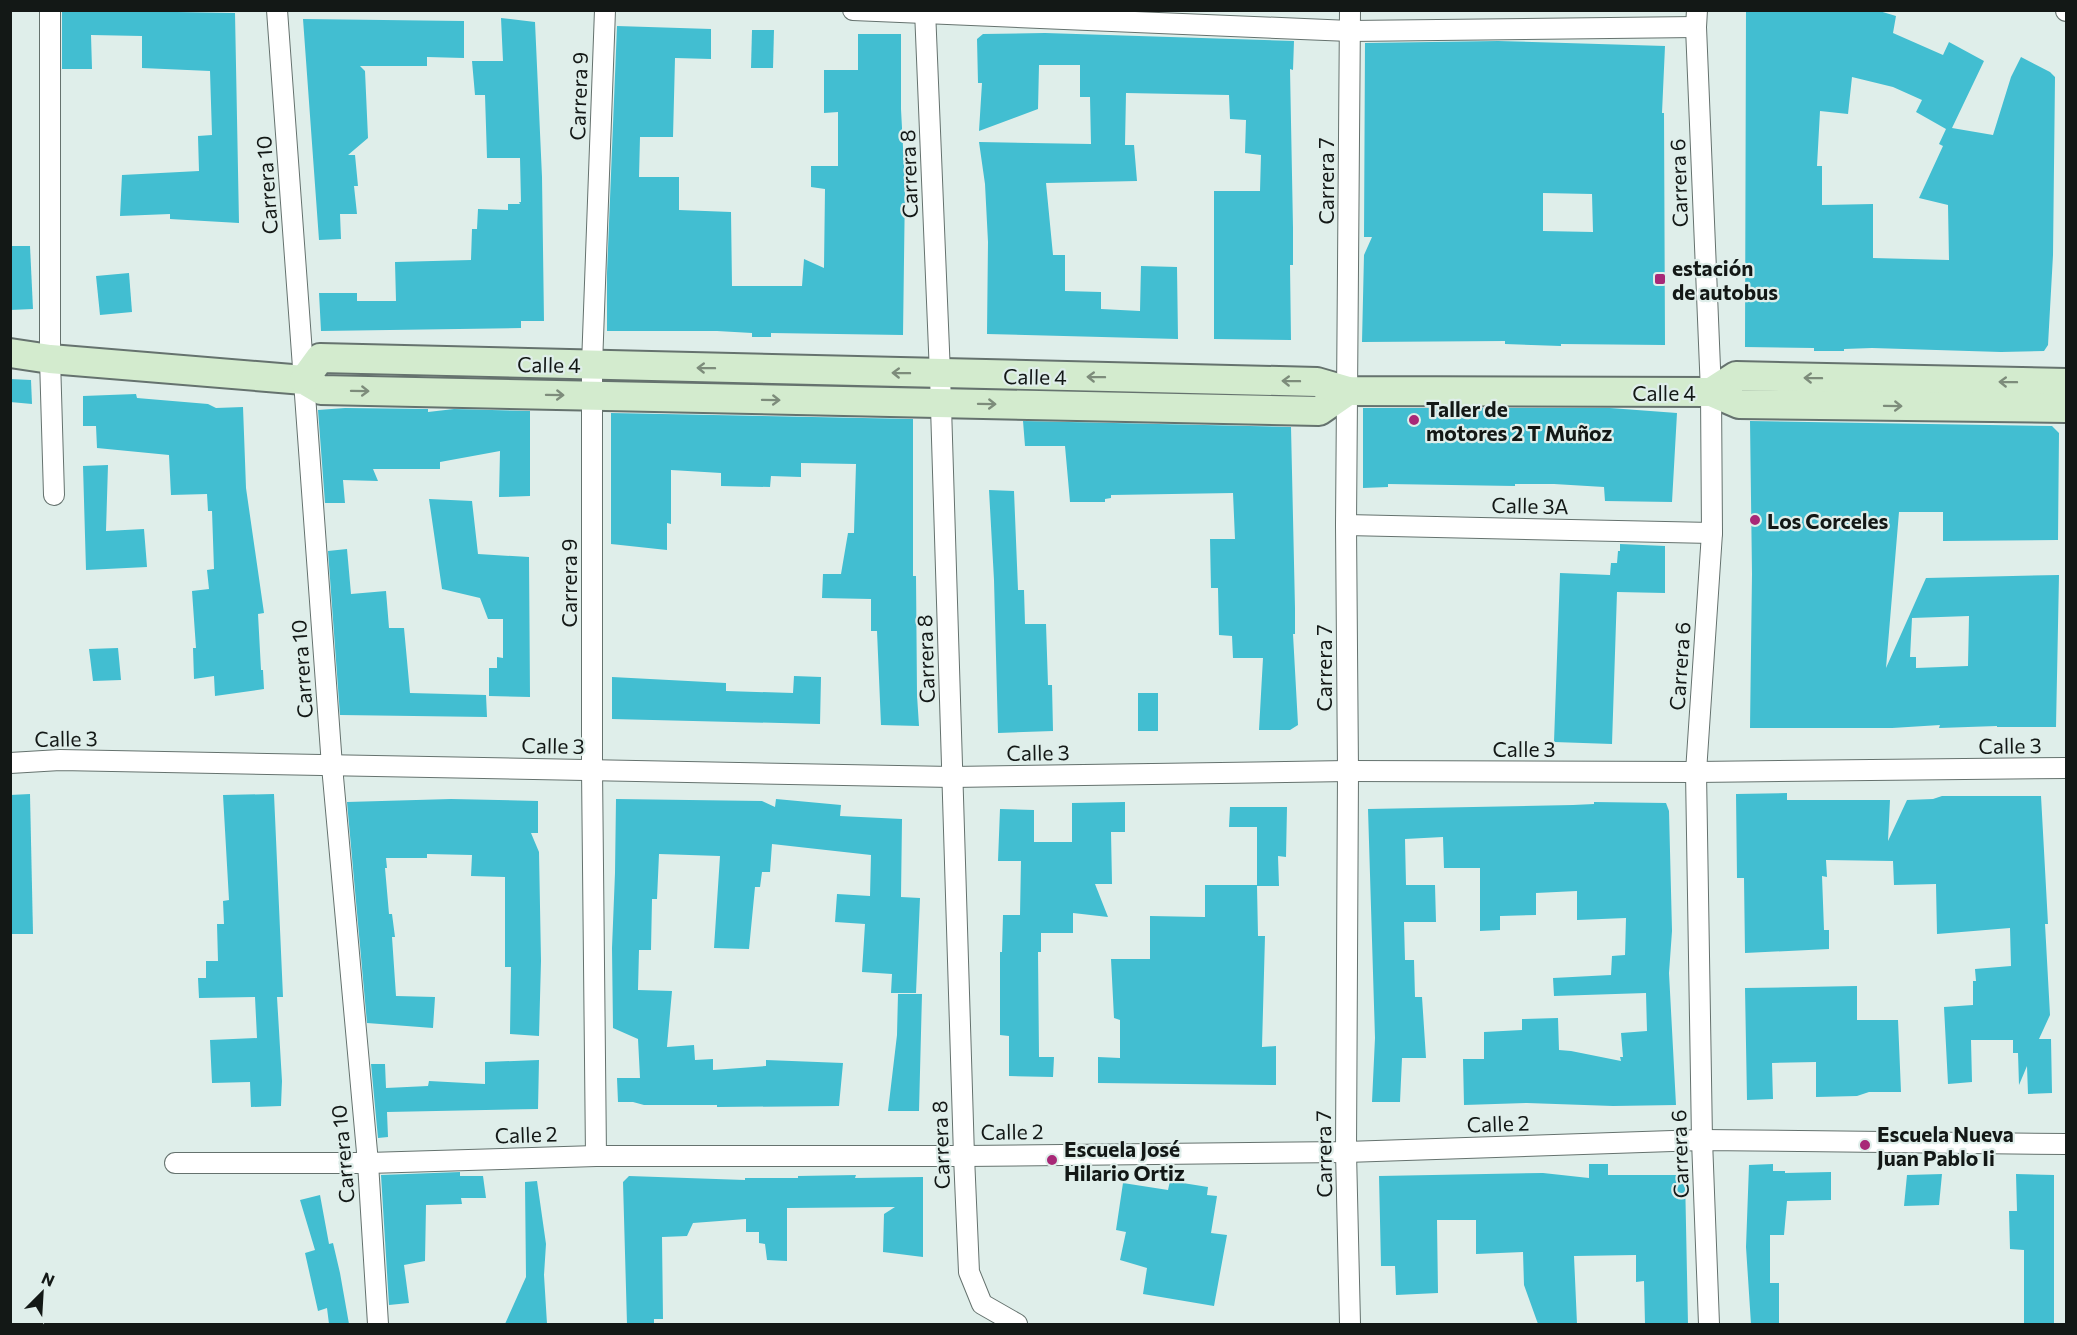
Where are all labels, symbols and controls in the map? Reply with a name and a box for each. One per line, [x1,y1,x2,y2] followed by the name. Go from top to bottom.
[564,51,592,141] street label: Carrera 9
[894,129,922,219] street label: Carrera 8
[250,135,282,235] street label: Carrera 10
[1313,137,1338,225] street label: Carrera 7
[1664,138,1692,228] street label: Carrera 6
[1672,255,1778,304] place label: estación de autobus
[1653,272,1667,286] marker: estación de autobus
[517,351,581,377] street label: Calle 4
[696,362,716,374] one-way arrow
[1003,363,1067,389] street label: Calle 4
[891,367,911,378] one-way arrow
[1086,371,1106,383] one-way arrow
[1804,372,1824,383] one-way arrow
[1281,376,1301,387] one-way arrow
[1999,376,2019,388] one-way arrow
[1632,380,1696,405] street label: Calle 4
[349,385,369,397] one-way arrow
[544,389,564,401] one-way arrow
[760,394,780,406] one-way arrow
[1426,396,1613,445] place label: Taller de motores 2 T Muñoz
[976,399,996,410] one-way arrow
[1882,400,1902,412] one-way arrow
[1407,413,1421,427] marker: Taller de motores 2 T Muñoz
[1491,492,1569,518] street label: Calle 3A
[1767,508,1889,533] place label: Los Corceles
[1748,513,1762,527] marker: Los Corceles
[556,539,581,627] street label: Carrera 9
[911,614,939,704] street label: Carrera 8
[285,619,317,719] street label: Carrera 10
[1663,621,1695,711] street label: Carrera 6
[1311,624,1336,712] street label: Carrera 7
[34,725,98,751] street label: Calle 3
[521,732,585,758] street label: Calle 3
[1978,732,2042,758] street label: Calle 3
[1492,736,1556,761] street label: Calle 3
[1006,739,1070,765] street label: Calle 3
[926,1100,954,1190] street label: Carrera 8
[325,1104,359,1204] street label: Carrera 10
[1466,1109,1530,1137] street label: Calle 2
[1665,1109,1693,1199] street label: Carrera 6
[1310,1110,1336,1198] street label: Carrera 7
[980,1118,1044,1144] street label: Calle 2
[494,1120,558,1148] street label: Calle 2
[1877,1121,2014,1170] place label: Escuela Nueva Juan Pablo Ii
[1064,1136,1185,1185] place label: Escuela José Hilario Ortiz
[1858,1138,1872,1152] marker: Escuela Nueva Juan Pablo Ii
[1045,1153,1059,1167] marker: Escuela José Hilario Ortiz
[12,1263,72,1323] north arrow
[39,1268,58,1290] text: N

